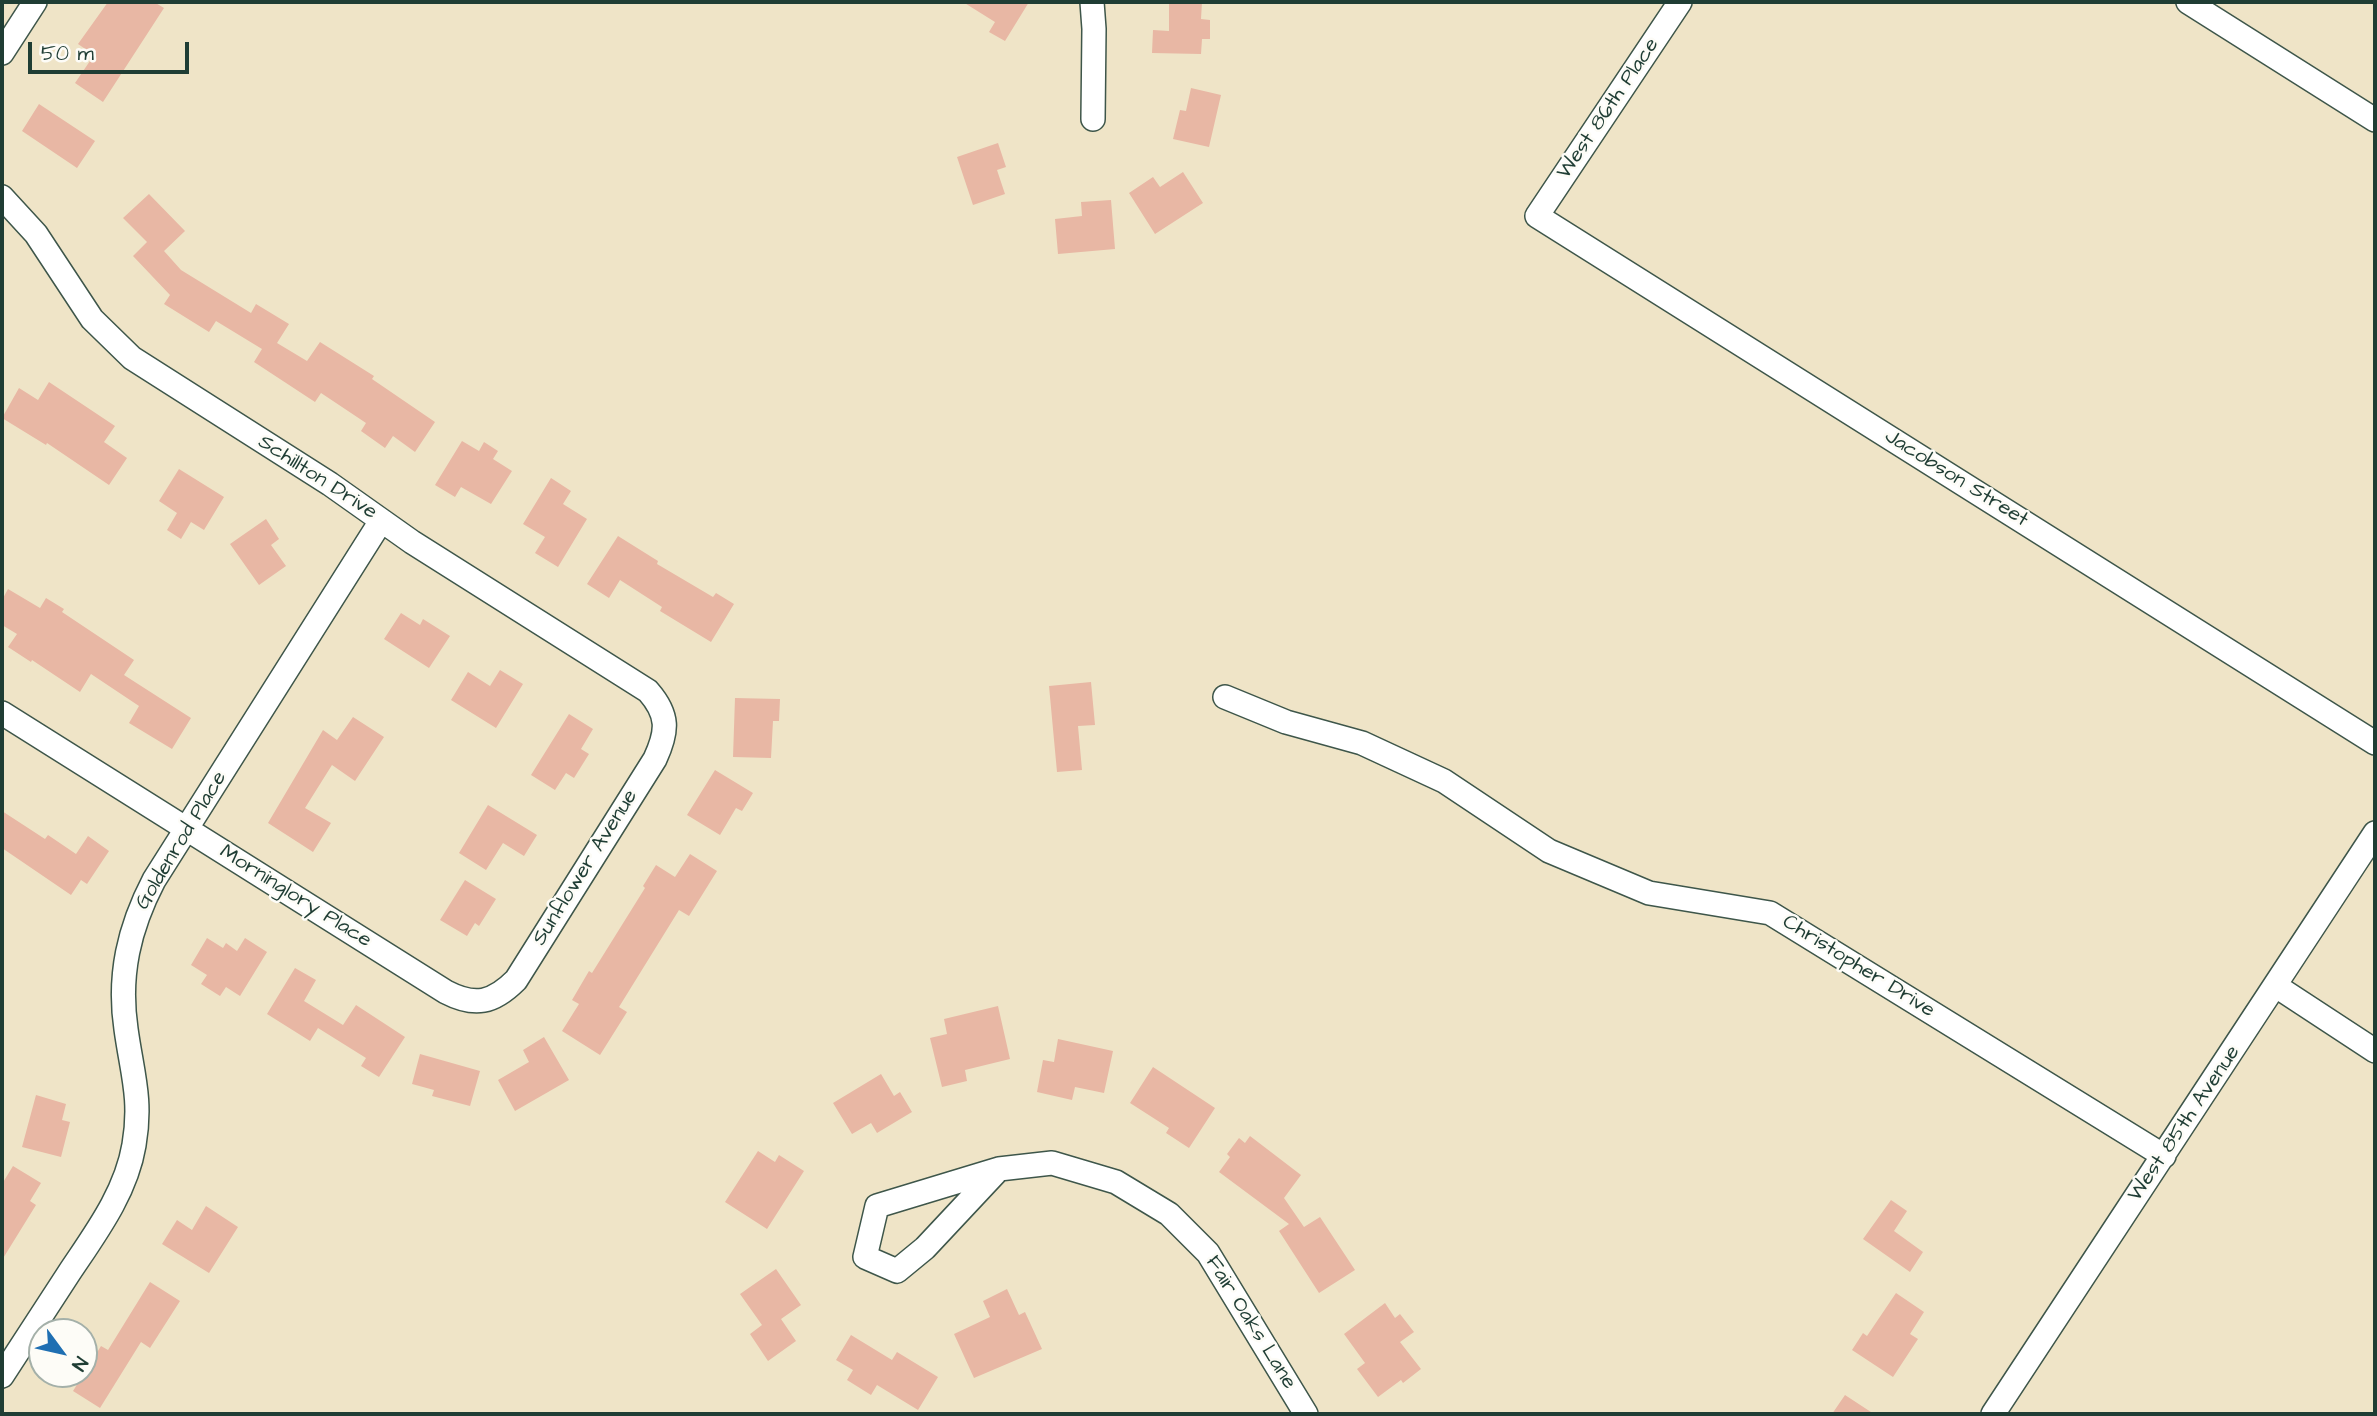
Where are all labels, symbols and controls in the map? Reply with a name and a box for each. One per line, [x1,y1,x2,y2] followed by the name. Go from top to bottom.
[32,28,192,72] scale bar
[1553,34,1665,184] street label: West 86th Place
[41,39,94,68] text: 50 m
[1879,425,2033,533] street label: Jacobson Street
[253,430,381,526] street label: Schillton Drive
[131,767,233,915] street label: Goldenrod Place
[528,786,644,950] street label: Sunflower Avenue
[214,840,376,954] street label: Morninglory Place
[1777,910,1939,1024] street label: Christopher Drive
[2124,1041,2246,1207] street label: West 85th Avenue
[1199,1252,1301,1394] street label: Fair Oaks Lane
[28,1318,98,1388] north arrow
[65,1351,94,1376] text: N

